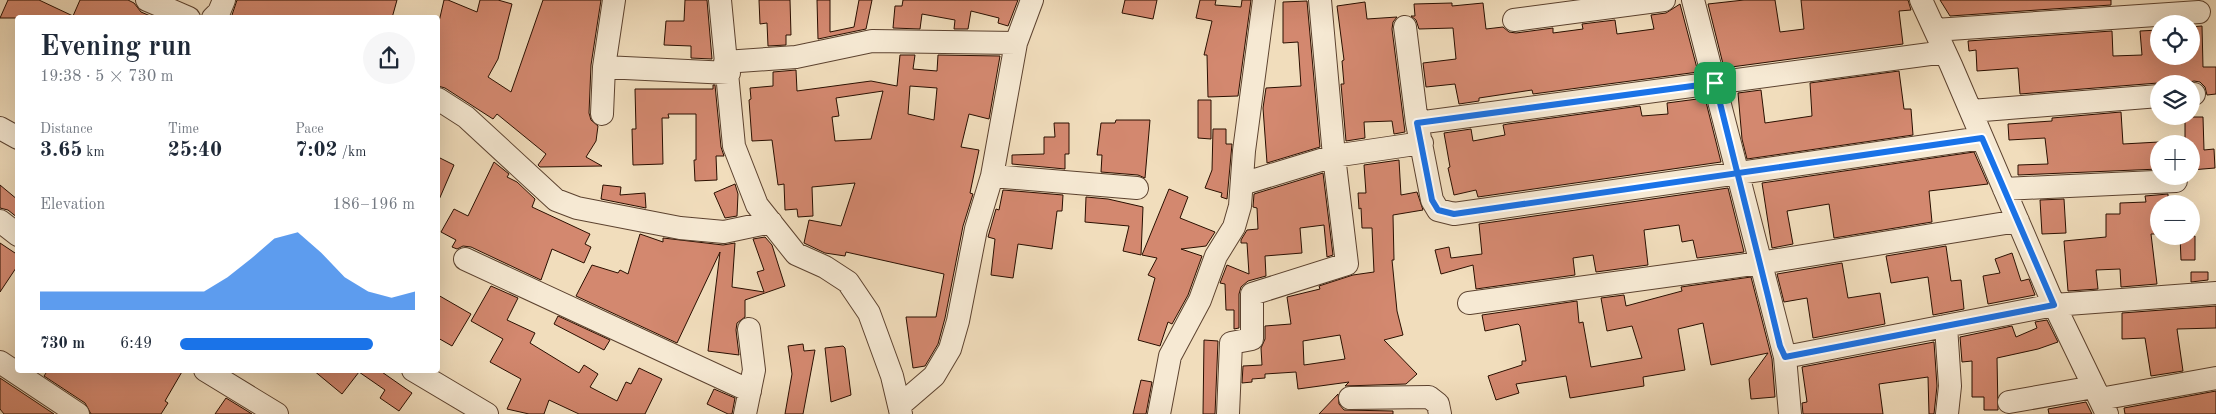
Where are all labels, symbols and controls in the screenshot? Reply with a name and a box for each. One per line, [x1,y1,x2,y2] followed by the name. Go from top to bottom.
[2150,15,2200,245] map controls
[2150,15,2200,65] button: locate
[363,32,415,84] button: share
[40,34,192,62] text: Evening run
[1694,62,1736,104] pin
[40,69,173,85] text: 19:38 · 5 × 730 m
[1701,69,1729,97] icon: arrive
[2150,75,2200,125] button: layers
[40,122,93,136] text: Distance
[168,122,199,136] text: Time
[295,122,324,136] text: Pace
[2150,135,2200,185] button: +
[40,140,82,161] text: 3.65
[168,140,222,161] text: 25:40
[295,140,338,161] text: 7:02
[82,145,105,159] text: km
[338,145,366,159] text: /km
[2150,195,2200,245] button: −
[40,197,105,213] text: Elevation
[332,197,415,213] text: 186–196 m
[40,336,85,352] text: 730 m
[120,336,152,352] text: 6:49

